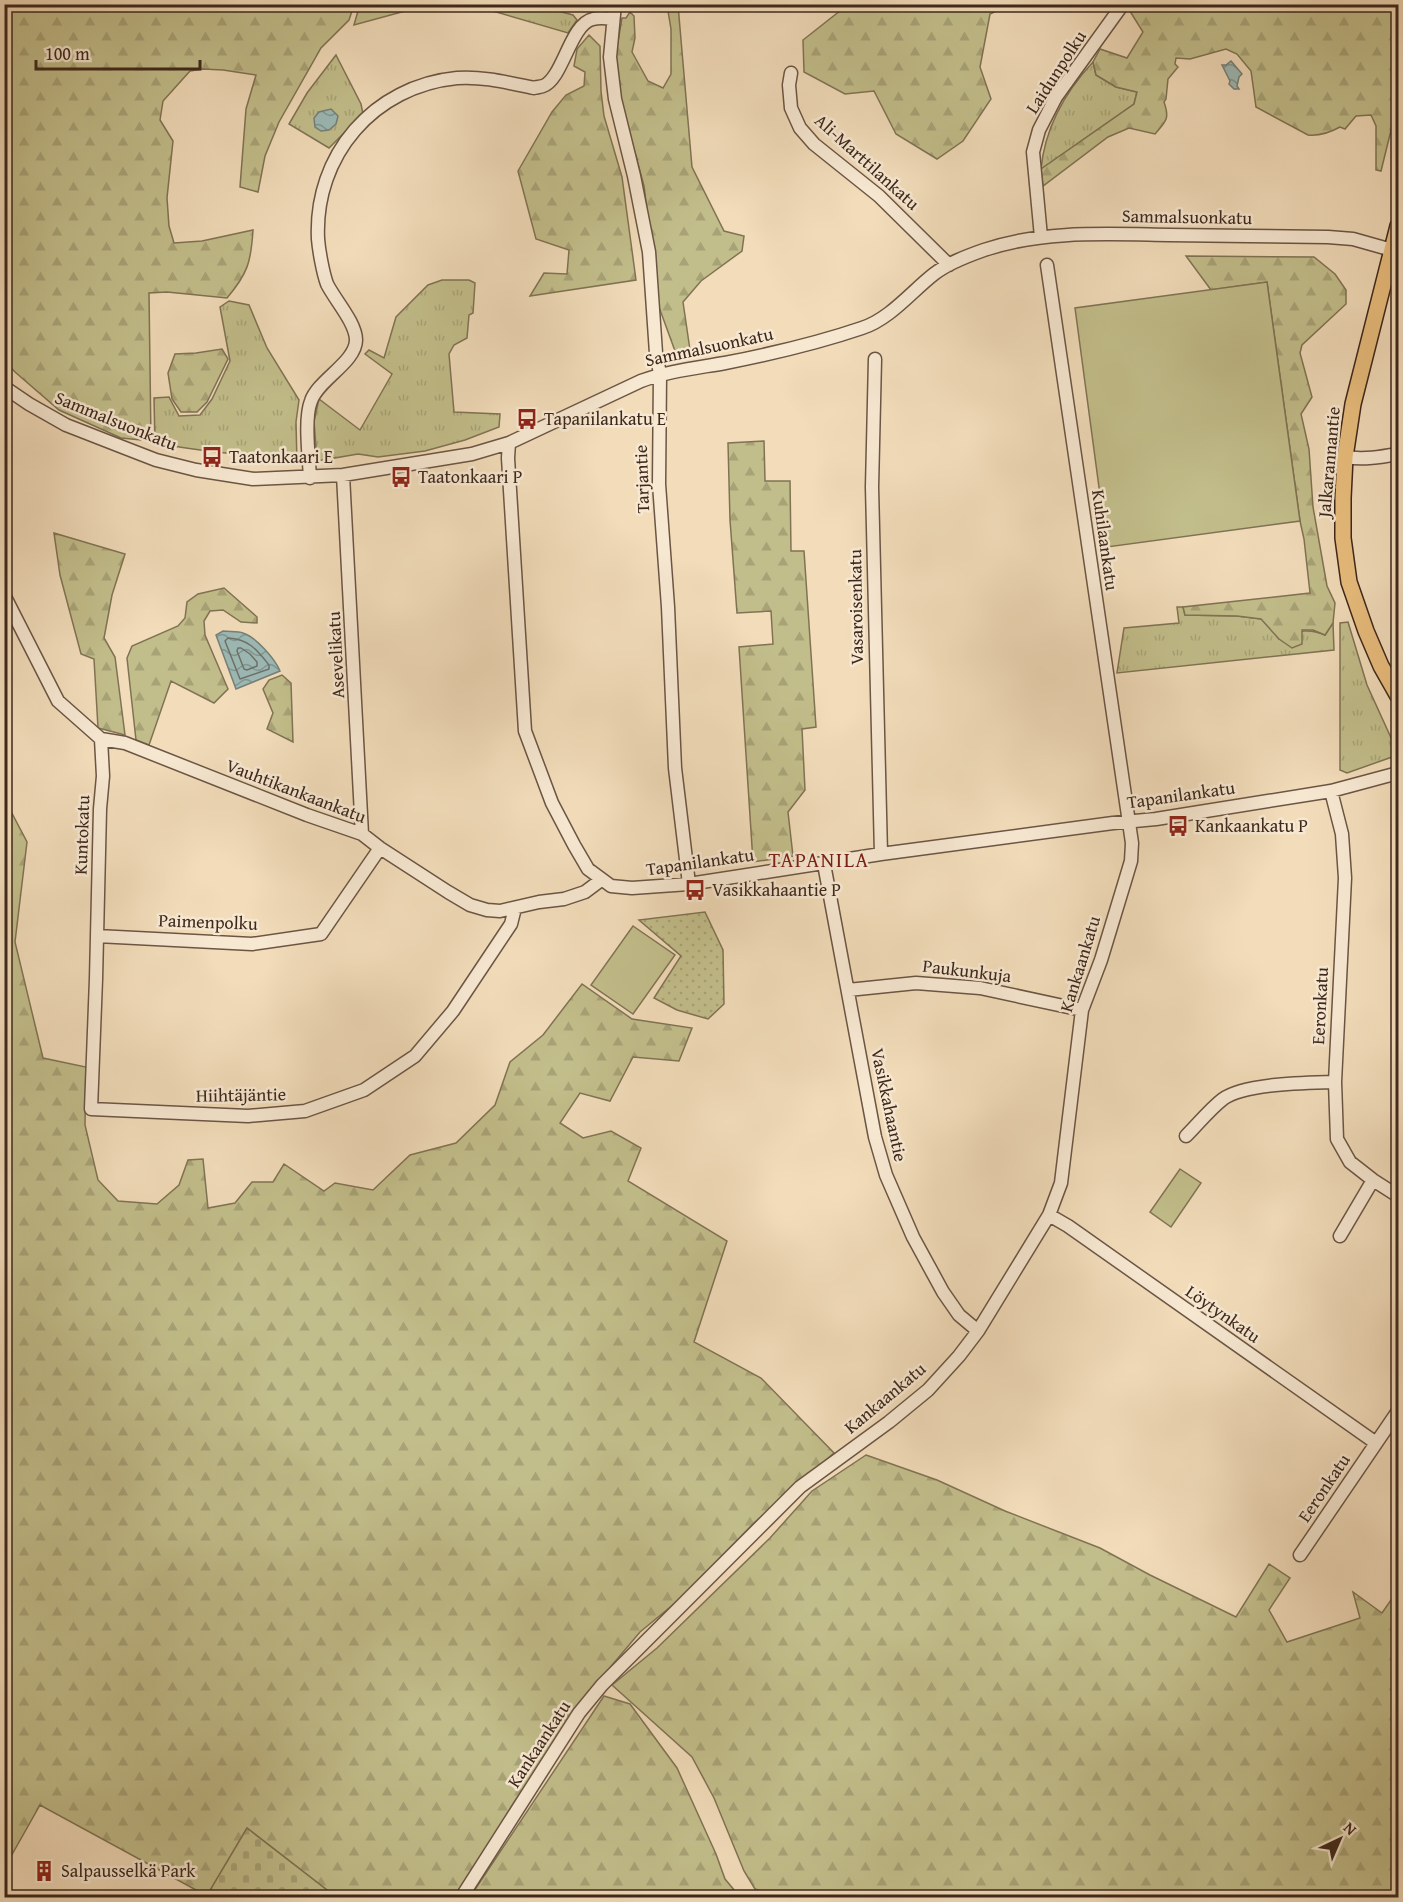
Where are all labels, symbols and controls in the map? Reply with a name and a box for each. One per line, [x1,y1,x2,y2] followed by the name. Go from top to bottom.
[1018,24,1093,119] street label: Laidunpolku
[36,33,200,71] scale bar
[45,40,90,67] text: 100 m
[809,107,926,216] street label: Ali-Marttilankatu
[1122,202,1253,231] street label: Sammalsuonkatu
[642,320,776,373] street label: Sammalsuonkatu
[51,384,182,458] street label: Sammalsuonkatu
[544,405,666,432] place label: Tapanilankatu E
[1310,405,1347,521] street label: Jalkarannantie
[515,407,539,431] bus stop icon: Tapanilankatu E
[229,443,333,470] place label: Taatonkaari E
[627,444,656,514] street label: Tarjantie
[200,445,224,469] bus stop icon: Taatonkaari E
[418,463,522,490] place label: Taatonkaari P
[389,465,413,489] bus stop icon: Taatonkaari P
[1085,488,1126,592] street label: Kuhilaankatu
[841,549,870,665] street label: Vasaroisenkatu
[320,610,351,699] street label: Asevelikatu
[222,751,370,830] street label: Vauhtikankaankatu
[1125,774,1237,815] street label: Tapanilankatu
[67,794,96,875] street label: Kuntokatu
[1195,812,1308,839] place label: Kankaankatu P
[1166,814,1190,838] bus stop icon: Kankaankatu P
[644,841,756,882] street label: Tapanilankatu
[768,844,870,875] district label: TAPANILA
[712,876,841,903] place label: Vasikkahaantie P
[683,878,707,902] bus stop icon: Vasikkahaantie P
[158,906,258,937] street label: Paimenpolku
[1052,912,1107,1015] street label: Kankaankatu
[921,952,1013,989] street label: Paukunkuja
[1304,966,1335,1045] street label: Eeronkatu
[864,1046,915,1164] street label: Vasikkahaantie
[196,1080,286,1109] street label: Hiihtäjäntie
[1180,1278,1267,1349] street label: Löytynkatu
[838,1355,932,1440] street label: Kankaankatu
[1291,1448,1357,1527] street label: Eeronkatu
[500,1695,577,1793] street label: Kankaankatu
[1310,1809,1370,1869] north arrow
[1338,1816,1363,1841] text: N
[61,1857,196,1884] place label: Salpausselkä Park
[32,1859,56,1883] building icon: Salpausselkä Park

